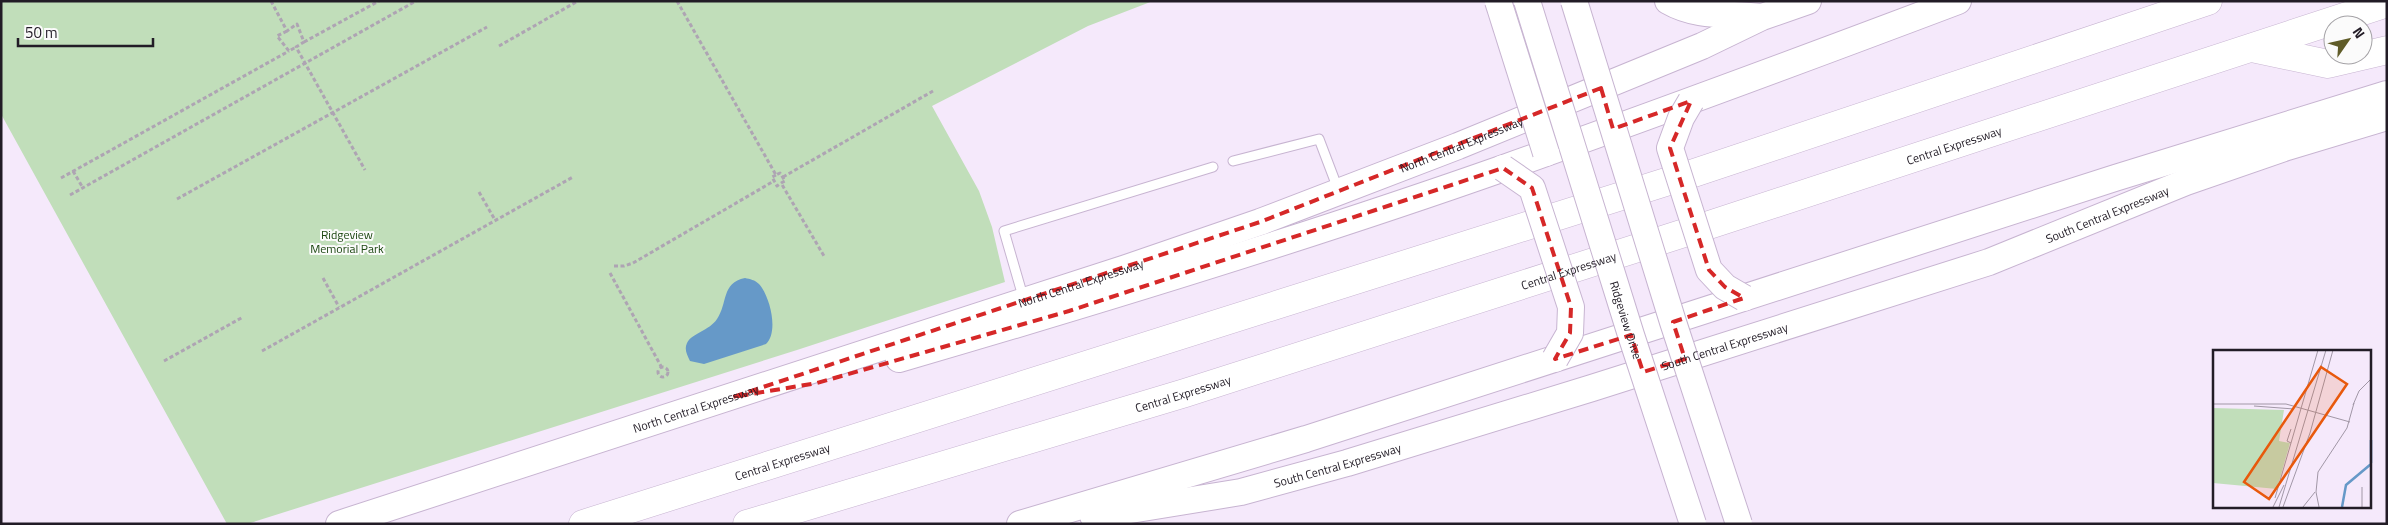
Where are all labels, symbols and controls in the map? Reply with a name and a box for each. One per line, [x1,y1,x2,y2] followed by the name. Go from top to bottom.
[18,15,152,47] scale bar
[2323,15,2373,65] north arrow
[25,21,58,44] text: 50 m
[2348,23,2371,42] text: N
[1397,111,1526,177] street label: North Central Expressway
[1904,120,2004,169] street label: Central Expressway
[2042,180,2172,248] street label: South Central Expressway
[310,225,384,258] park label: Ridgeview Memorial Park
[1518,246,1619,294] street label: Central Expressway
[1015,253,1146,312] street label: North Central Expressway
[1605,278,1648,361] street label: Ridgeview Drive
[1659,317,1790,375] street label: South Central Expressway
[2213,350,2370,508] inset map
[1133,369,1233,417] street label: Central Expressway
[630,379,761,437] street label: North Central Expressway
[732,437,833,485] street label: Central Expressway
[1271,437,1404,492] street label: South Central Expressway

